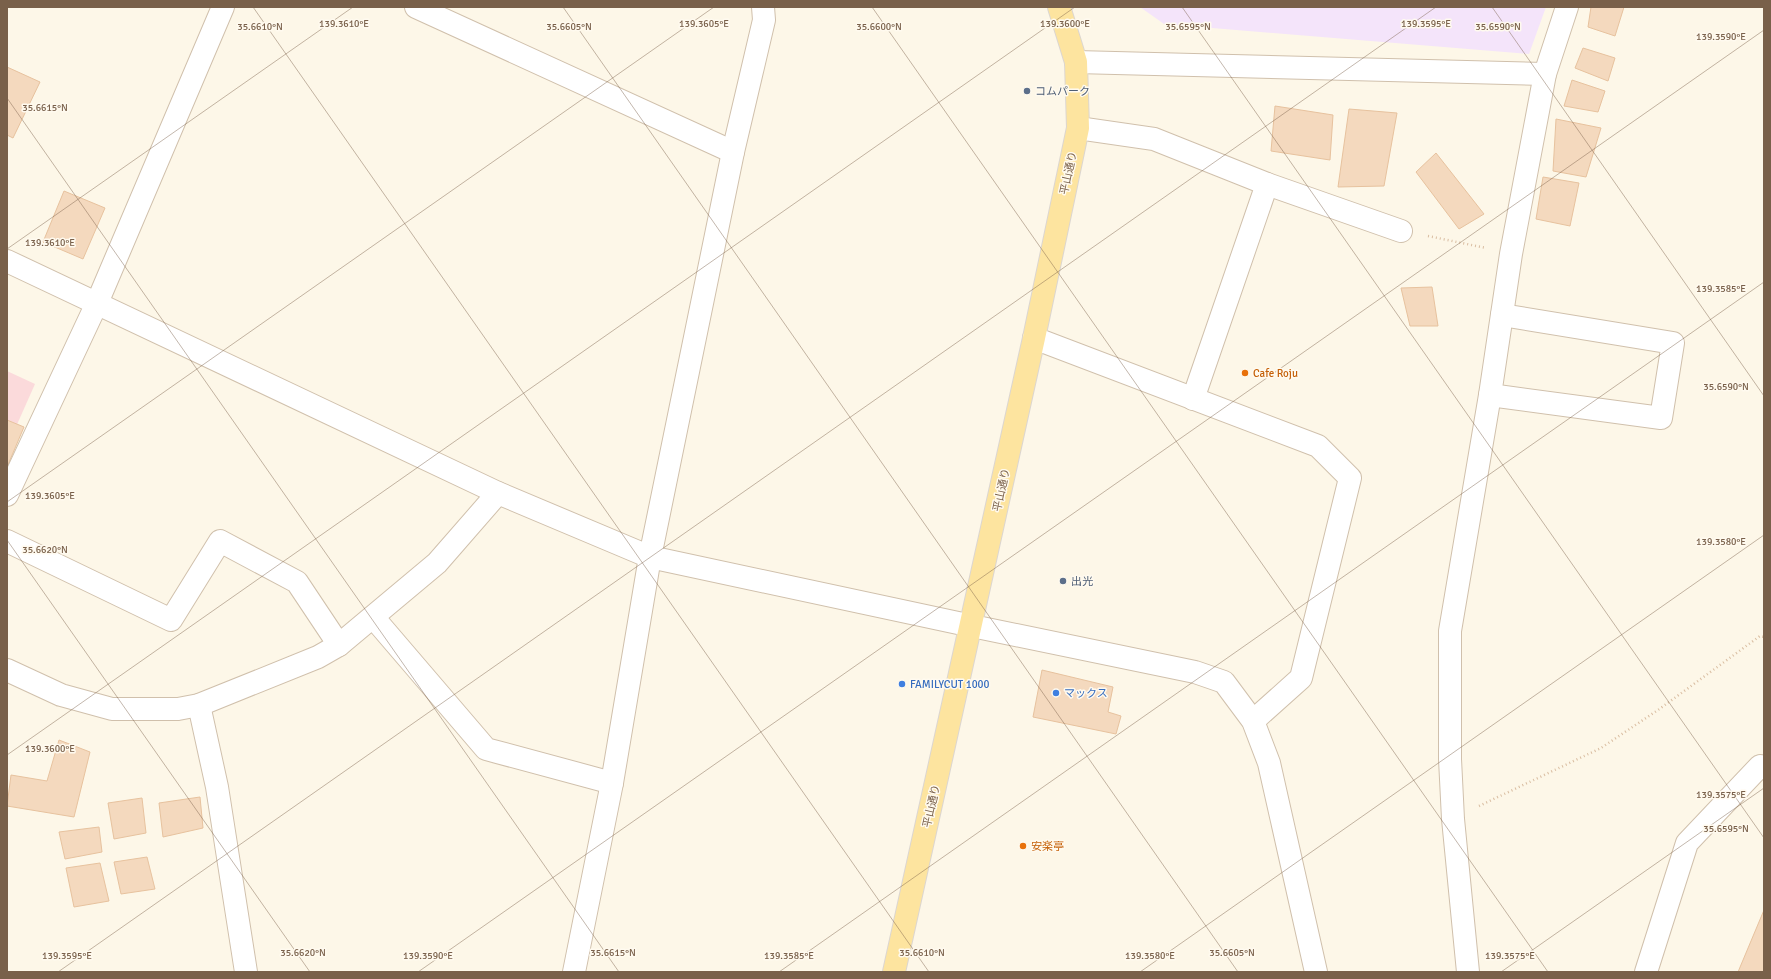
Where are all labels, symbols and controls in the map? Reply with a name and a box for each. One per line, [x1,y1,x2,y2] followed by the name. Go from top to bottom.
[319,18,369,30] text: 139.3610°E
[679,18,729,30] text: 139.3605°E
[1040,18,1090,30] text: 139.3600°E
[1401,18,1451,30] text: 139.3595°E
[237,21,283,33] text: 35.6610°N
[546,21,592,33] text: 35.6605°N
[856,21,902,33] text: 35.6600°N
[1165,21,1211,33] text: 35.6595°N
[1475,21,1521,33] text: 35.6590°N
[1696,31,1746,43] text: 139.3590°E
[1035,85,1090,98] place label: コムパーク
[1022,86,1032,96] marker: コムパーク
[22,102,68,114] text: 35.6615°N
[1058,150,1079,196] street label: 平山通り
[25,237,75,249] text: 139.3610°E
[1696,283,1746,295] text: 139.3585°E
[1253,367,1298,380] place label: Cafe Roju
[1240,368,1250,378] marker: Cafe Roju
[1703,381,1749,393] text: 35.6590°N
[991,467,1012,513] street label: 平山通り
[25,490,75,502] text: 139.3605°E
[1696,536,1746,548] text: 139.3580°E
[22,544,68,556] text: 35.6620°N
[1071,575,1093,588] place label: 出光
[1058,576,1068,586] marker: 出光
[910,678,990,691] place label: FAMILYCUT 1000
[897,679,907,689] marker: FAMILYCUT 1000
[1064,687,1108,700] place label: マックス
[1051,688,1061,698] marker: マックス
[25,743,75,755] text: 139.3600°E
[920,783,943,829] street label: 平山通り
[1696,789,1746,801] text: 139.3575°E
[1703,823,1749,835] text: 35.6595°N
[1031,840,1064,853] place label: 安楽亭
[1018,841,1028,851] marker: 安楽亭
[280,947,326,959] text: 35.6620°N
[590,947,636,959] text: 35.6615°N
[899,947,945,959] text: 35.6610°N
[1209,947,1255,959] text: 35.6605°N
[42,950,92,962] text: 139.3595°E
[403,950,453,962] text: 139.3590°E
[764,950,814,962] text: 139.3585°E
[1125,950,1175,962] text: 139.3580°E
[1485,950,1535,962] text: 139.3575°E

